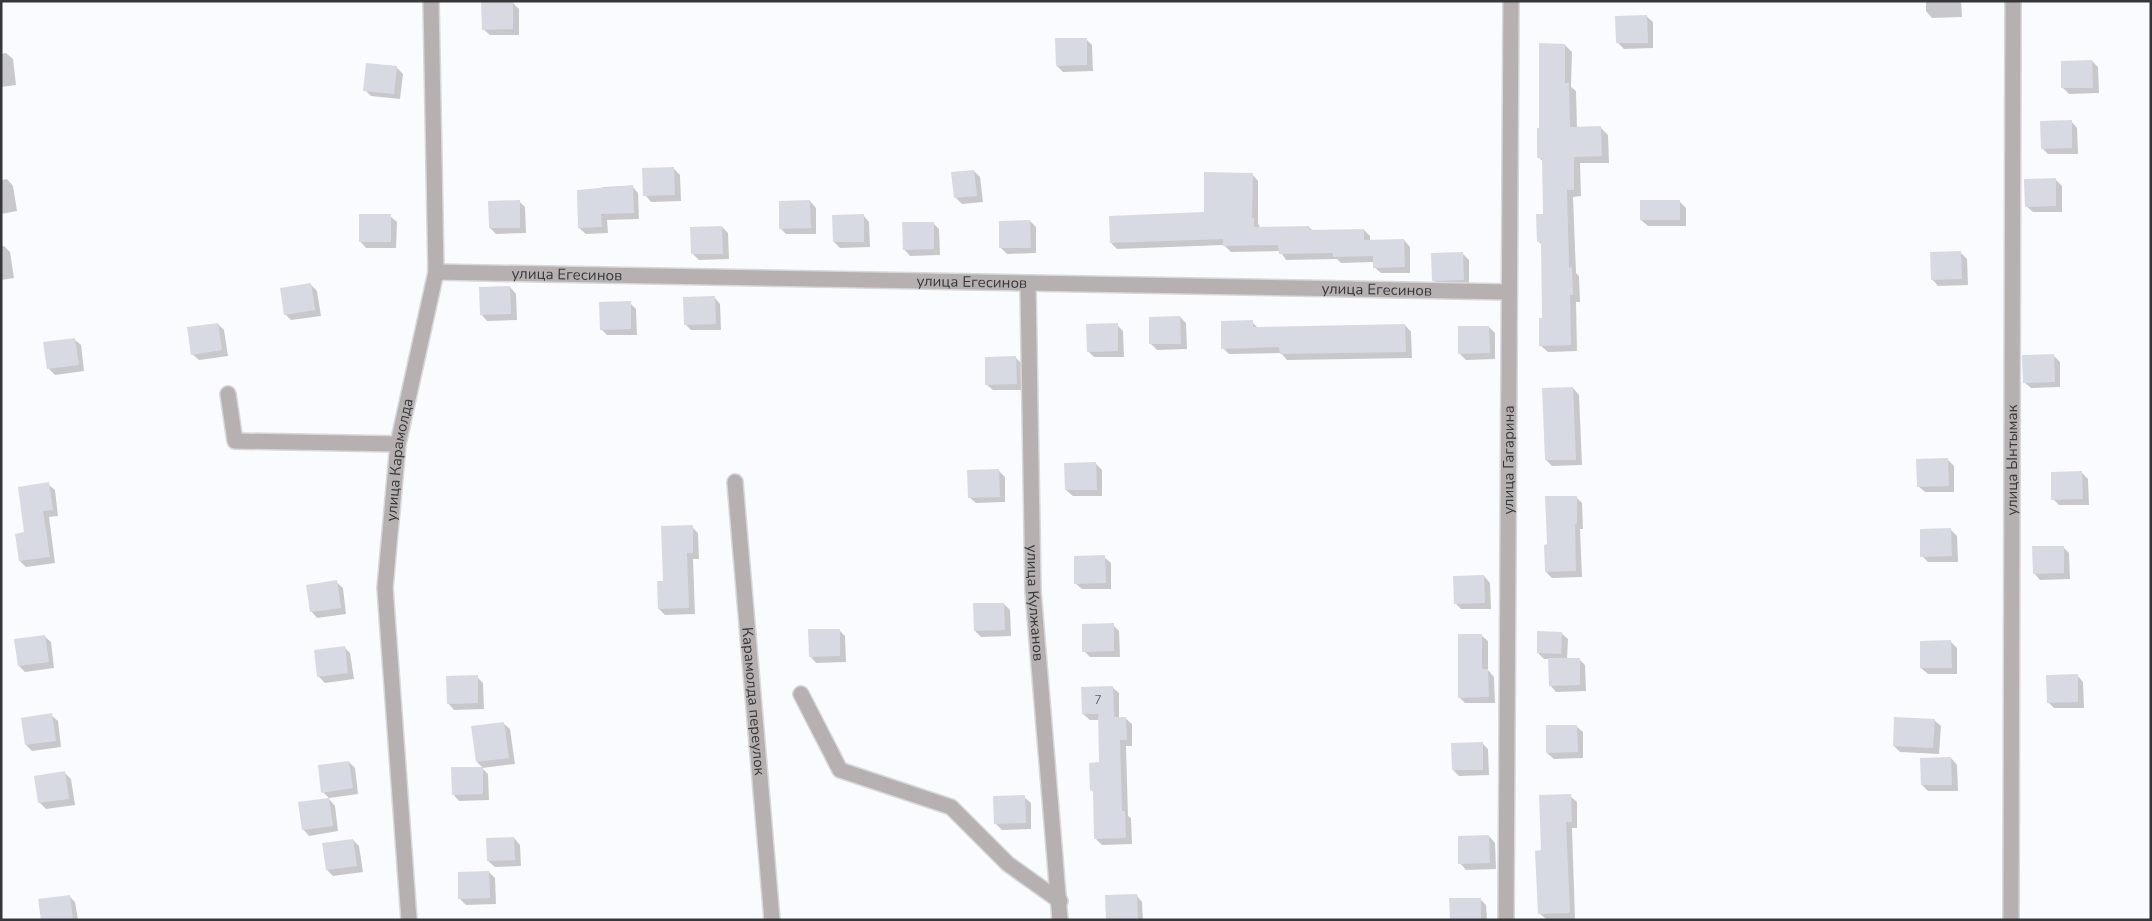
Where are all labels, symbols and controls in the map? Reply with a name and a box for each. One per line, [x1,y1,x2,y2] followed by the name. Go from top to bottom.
[512,263,622,285] street label: улица Егесинов
[916,271,1027,293] street label: улица Егесинов
[1321,279,1432,301] street label: улица Егесинов
[381,396,418,522] street label: улица Карамолда
[2002,404,2022,515] street label: улица Ынтымак
[1498,405,1519,515] street label: улица Гагарина
[1022,545,1049,662] street label: улица Кулжанов
[737,626,770,776] street label: Карамолда переулок
[1094,692,1102,708] house number: 7

